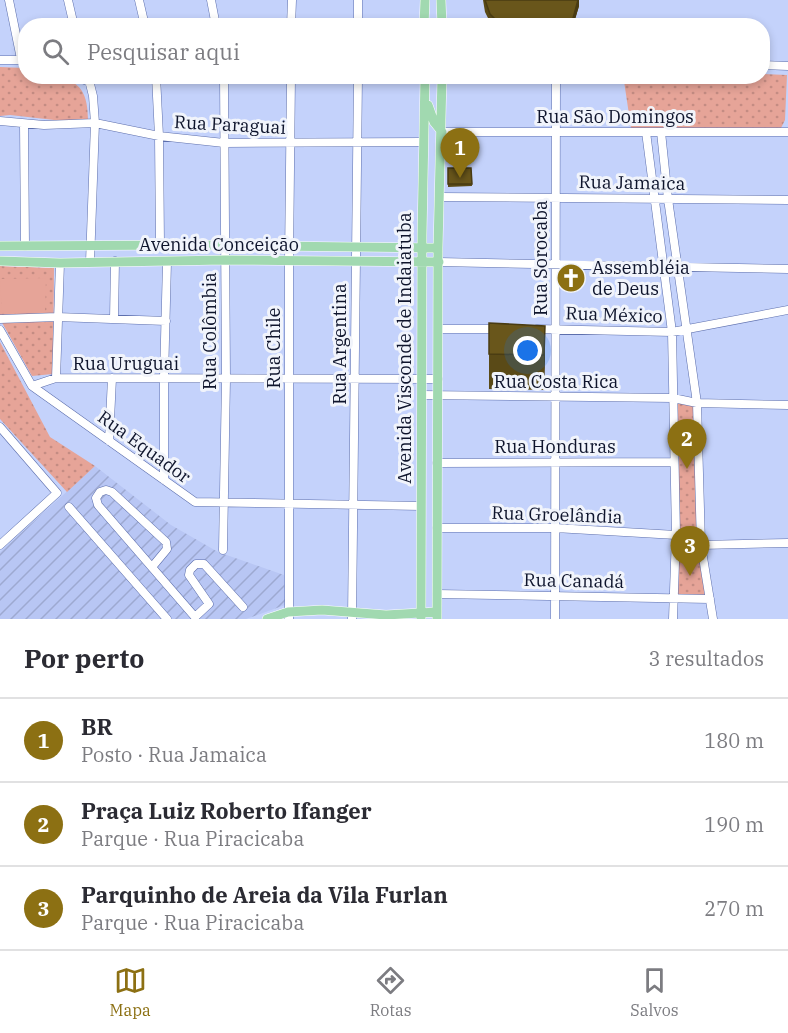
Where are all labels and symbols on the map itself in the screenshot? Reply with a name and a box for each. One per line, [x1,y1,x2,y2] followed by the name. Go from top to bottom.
[536,105,694,128] street label: Rua São Domingos
[173,110,287,139] street label: Rua Paraguai
[440,128,480,178] pin: 1
[578,170,686,195] street label: Rua Jamaica
[529,200,552,316] street label: Rua Sorocaba
[393,212,416,484] street label: Avenida Visconde de Indaiatuba
[139,233,299,256] street label: Avenida Conceição
[592,256,690,300] place label: Assembléia de Deus
[555,262,587,294] church icon: Assembléia de Deus
[198,272,221,390] street label: Rua Colômbia
[328,283,351,405] street label: Rua Argentina
[565,301,663,328] street label: Rua México
[262,308,285,388] street label: Rua Chile
[513,336,542,365] your location
[73,352,179,375] street label: Rua Uruguai
[494,370,618,393] street label: Rua Costa Rica
[93,405,195,488] street label: Rua Equador
[668,420,706,469] pin: 2
[494,435,616,458] street label: Rua Honduras
[491,501,623,528] street label: Rua Groelândia
[670,526,710,576] pin: 3
[524,568,625,593] street label: Rua Canadá

